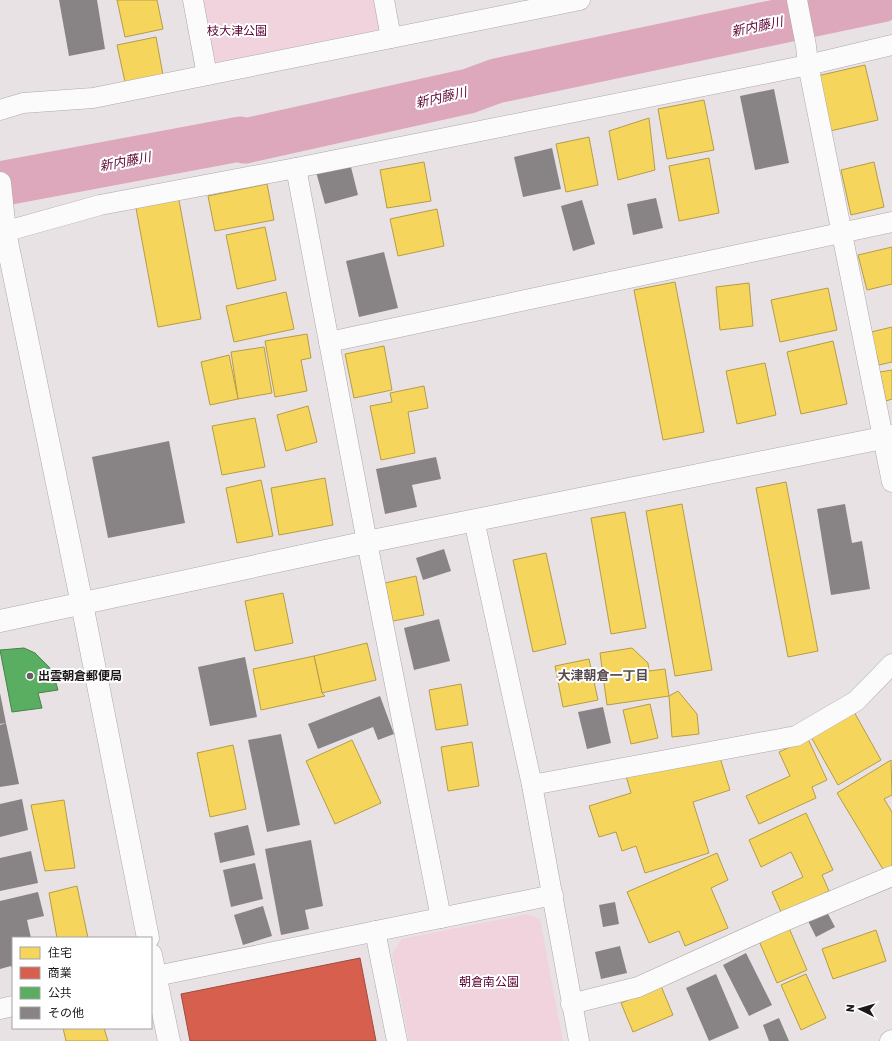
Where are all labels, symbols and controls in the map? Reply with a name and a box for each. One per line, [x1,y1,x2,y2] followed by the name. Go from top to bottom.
[730,13,786,39] water label: 新内藤川
[207,24,267,38] park label: 枝大津公園
[414,84,470,111] water label: 新内藤川
[98,149,154,174] water label: 新内藤川
[557,668,649,683] district label: 大津朝倉一丁目
[38,669,122,683] place label: 出雲朝倉郵便局
[25,671,35,681] marker: 出雲朝倉郵便局
[12,937,152,1029] legend
[48,946,72,960] text: 住宅
[48,966,72,980] text: 商業
[459,975,519,989] park label: 朝倉南公園
[48,986,72,1000] text: 公共
[840,989,880,1029] north arrow
[844,1004,857,1013] text: N
[48,1006,84,1020] text: その他

